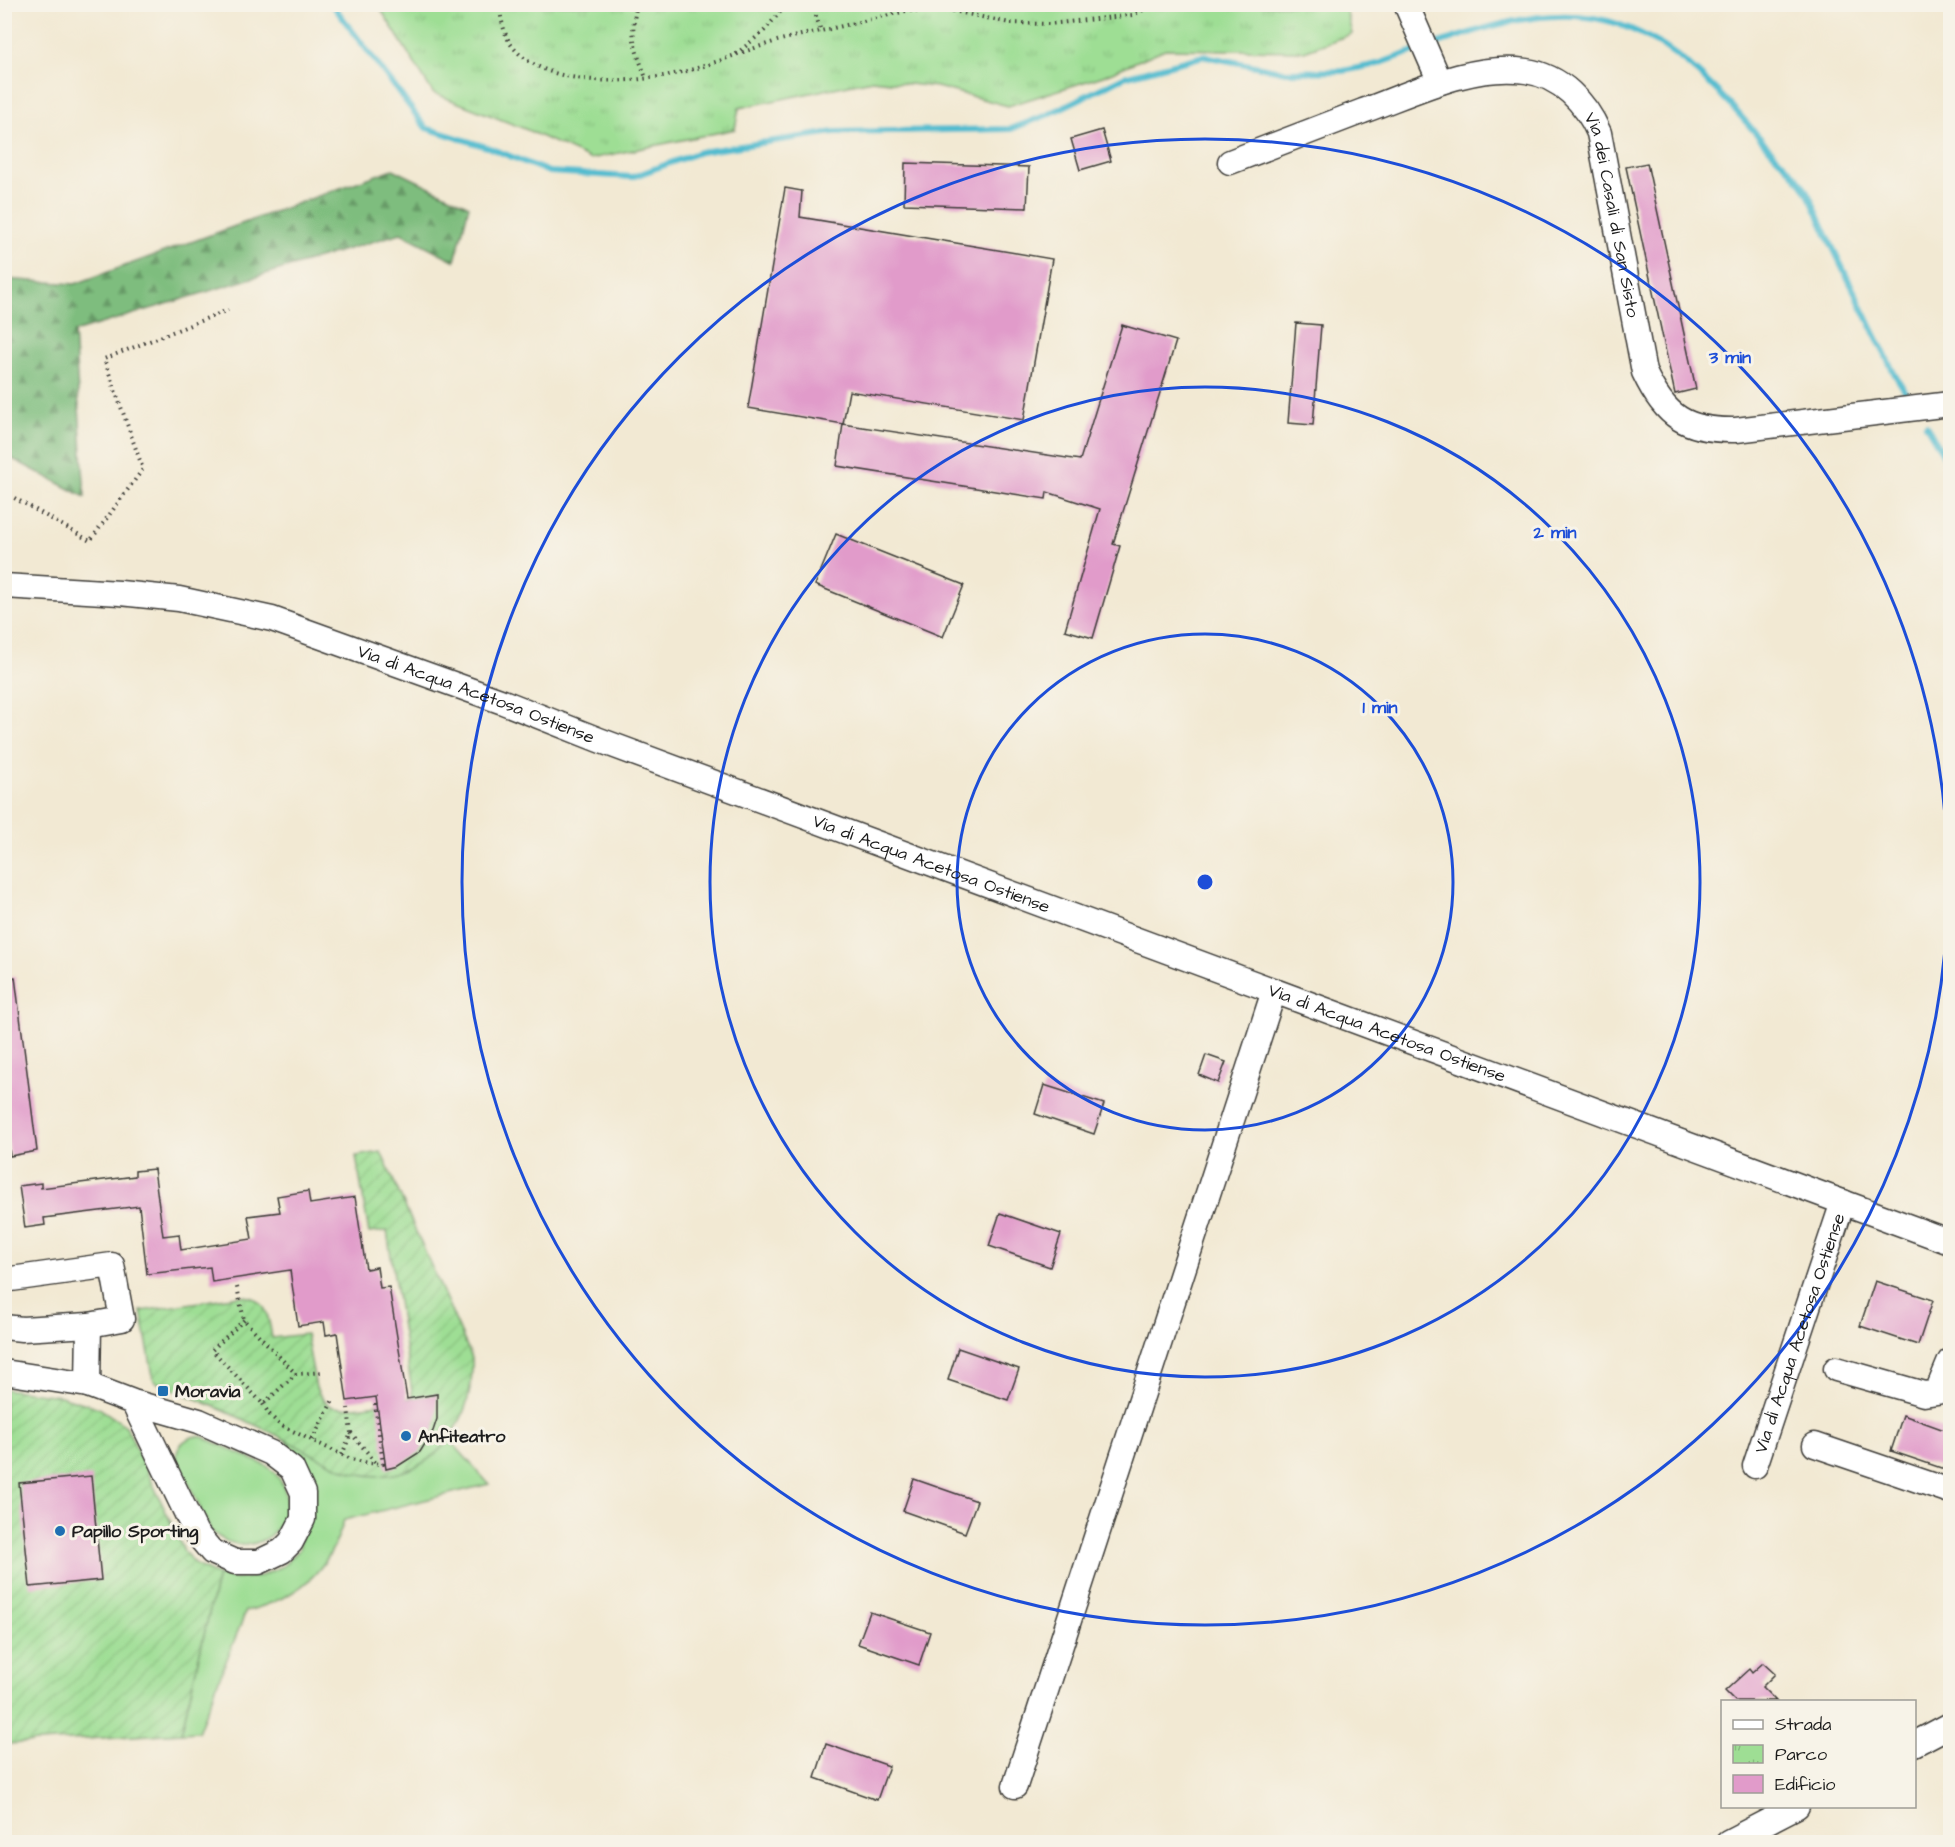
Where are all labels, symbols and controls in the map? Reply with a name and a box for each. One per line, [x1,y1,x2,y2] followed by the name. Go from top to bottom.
[1578,107,1646,320] street label: Via dei Casali di San Sisto
[1708,345,1751,370] text: 3 min
[1532,520,1577,545] text: 2 min
[354,638,599,750] street label: Via di Acqua Acetosa Ostiense
[1362,695,1398,720] text: 1 min
[809,808,1054,919] street label: Via di Acqua Acetosa Ostiense
[1195,872,1215,892] centre of rings
[1265,977,1509,1088] street label: Via di Acqua Acetosa Ostiense
[1748,1210,1851,1456] street label: Via di Acqua Acetosa Ostiense
[175,1379,241,1404] place label: Moravia
[156,1384,170,1398] marker: Moravia
[418,1424,506,1449] place label: Anfiteatro
[399,1429,413,1443] marker: Anfiteatro
[72,1519,199,1545] place label: Papillo Sporting
[53,1524,67,1538] marker: Papillo Sporting
[1721,1700,1916,1808] legend
[1775,1712,1831,1737] text: Strada
[1775,1742,1827,1767] text: Parco
[1775,1772,1835,1797] text: Edificio

